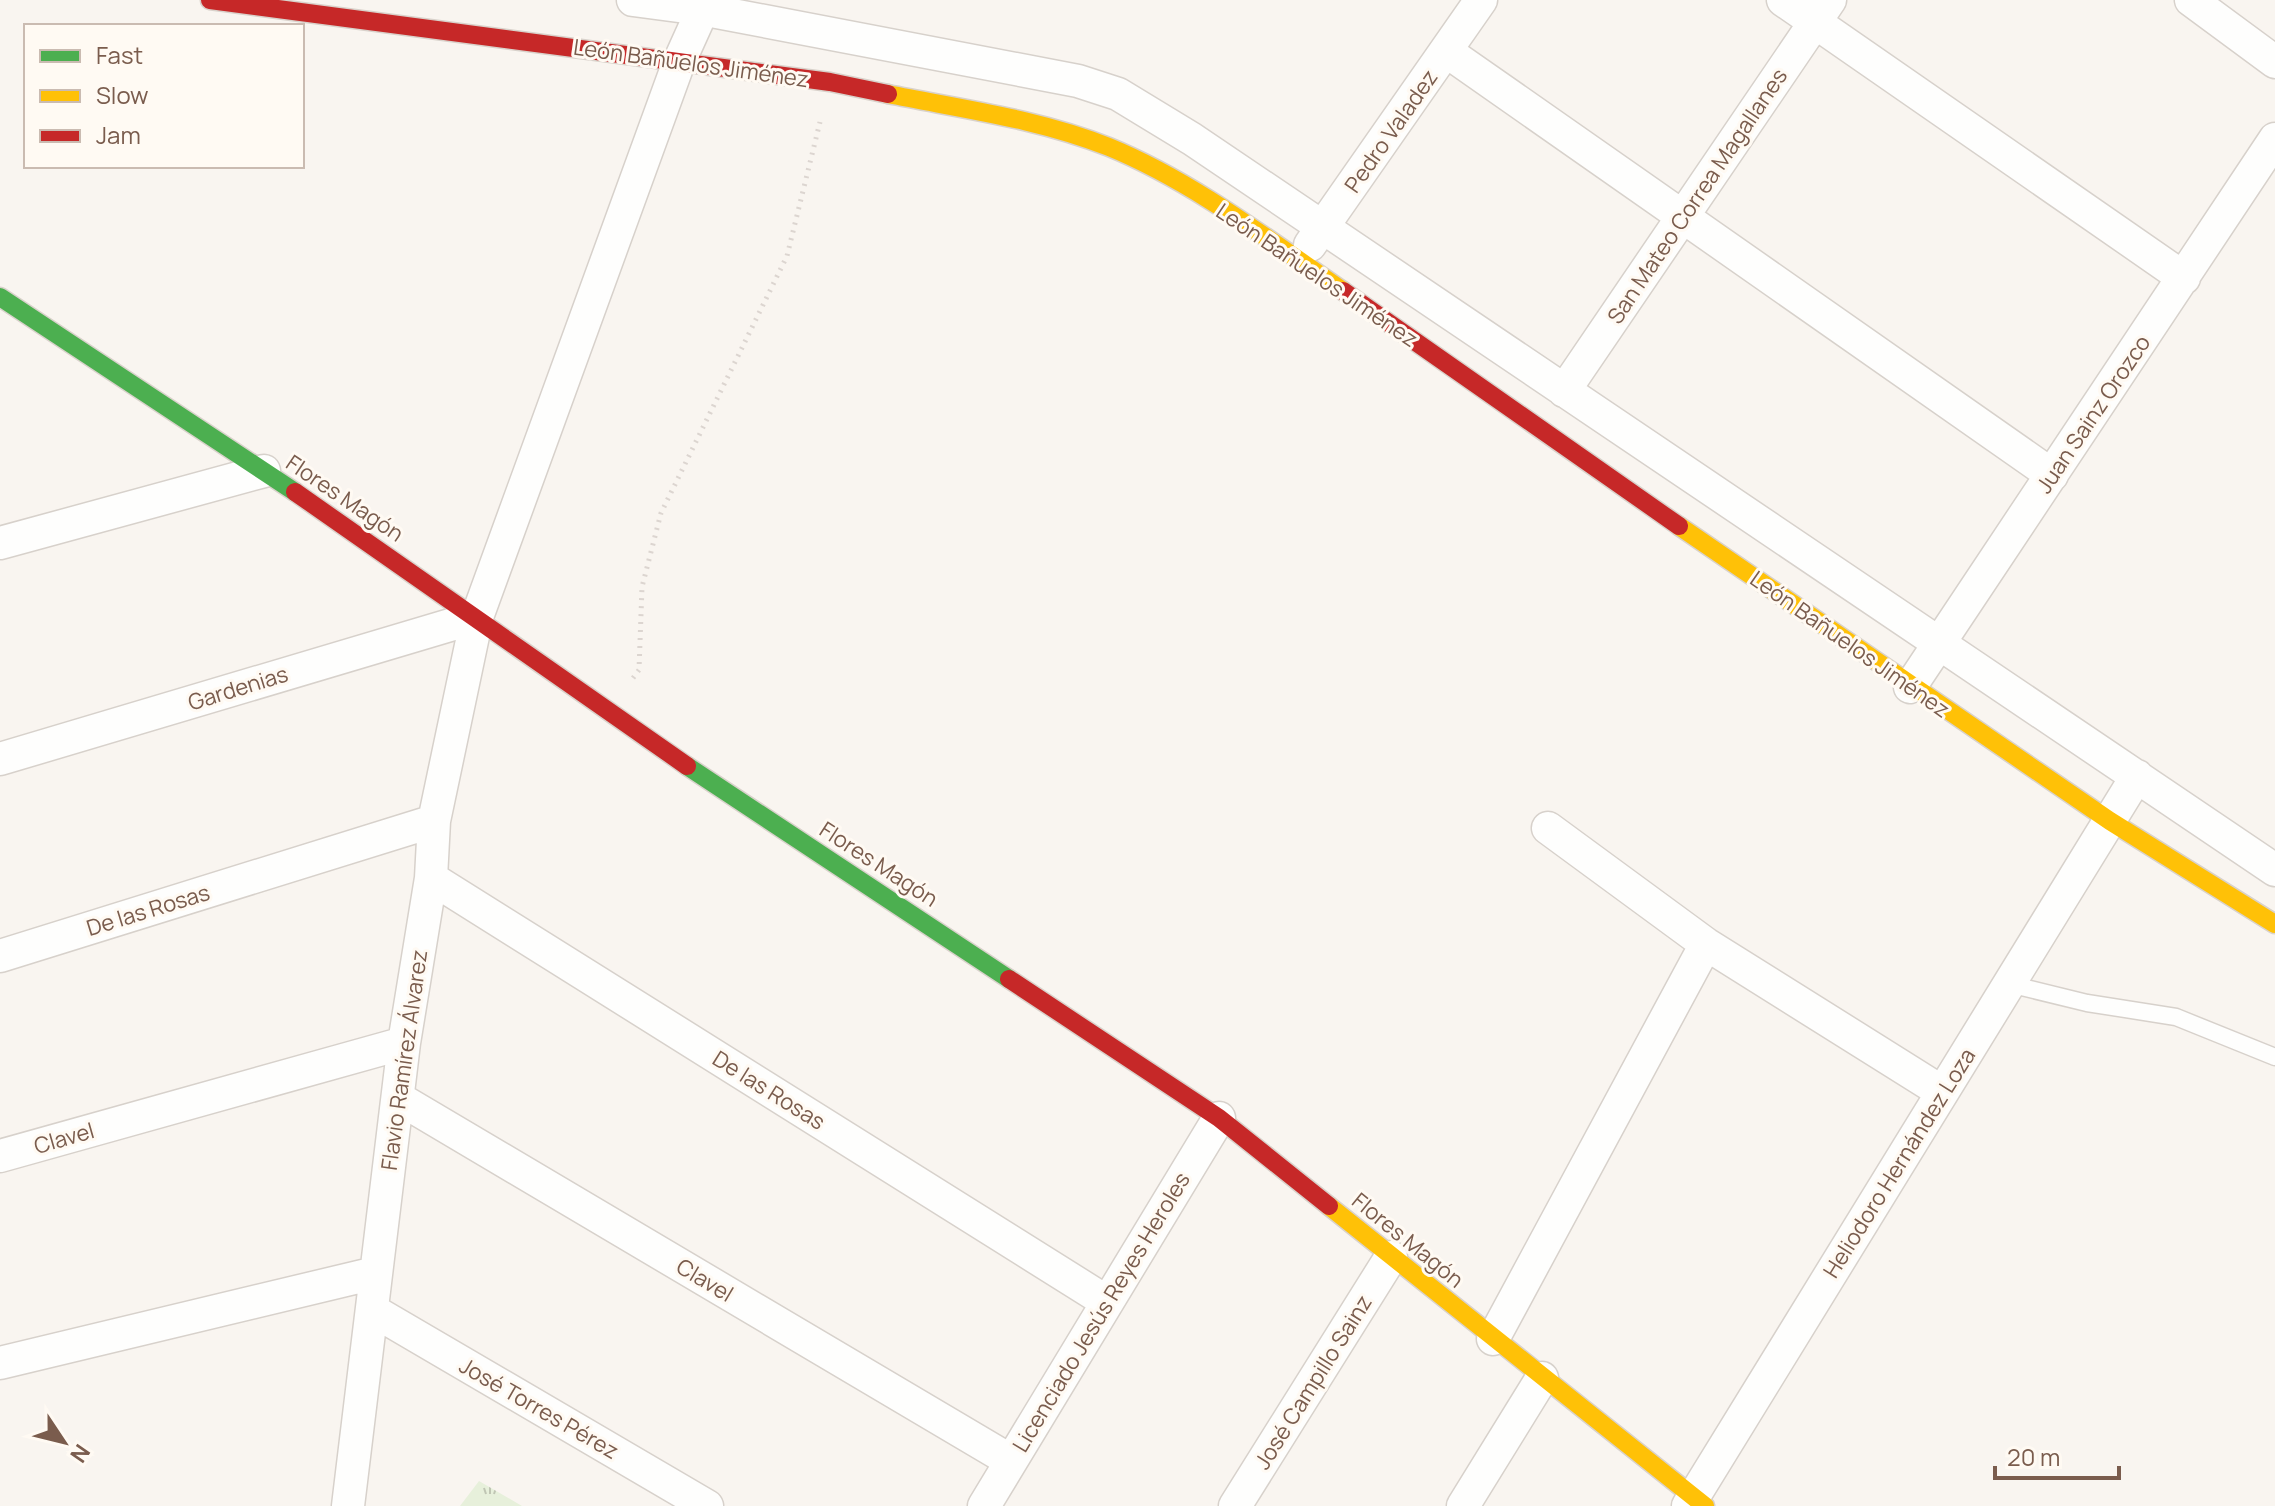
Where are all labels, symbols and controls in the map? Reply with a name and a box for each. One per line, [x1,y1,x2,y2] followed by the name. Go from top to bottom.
[24,24,304,168] legend
[571,32,811,94] street label: León Bañuelos Jiménez
[96,38,143,71] text: Fast
[1600,62,1794,330] street label: San Mateo Correa Magallanes
[1338,64,1444,198] street label: Pedro Valadez
[96,78,149,111] text: Slow
[96,118,141,151] text: Jam
[1210,196,1424,354] street label: León Bañuelos Jiménez
[2029,329,2157,499] street label: Juan Sainz Orozco
[280,448,410,548] street label: Flores Magón
[1744,564,1956,724] street label: León Bañuelos Jiménez
[184,659,292,717] street label: Gardenias
[814,814,944,914] street label: Flores Magón
[83,877,213,943] street label: De las Rosas
[374,948,434,1172] street label: Flavio Ramírez Álvarez
[1816,1042,1982,1284] street label: Heliodoro Hernández Loza
[707,1044,831,1136] street label: De las Rosas
[30,1115,98,1161] street label: Clavel
[1005,1166,1197,1458] street label: Licenciado Jesús Reyes Heroles
[1346,1186,1470,1294] street label: Flores Magón
[671,1251,739,1309] street label: Clavel
[1247,1289,1379,1475] street label: José Campillo Sainz
[454,1350,624,1466] street label: José Torres Pérez
[24,1402,104,1482] north arrow
[1995,1430,2119,1480] scale bar
[64,1438,97,1469] text: N
[2007,1440,2060,1473] text: 20 m

